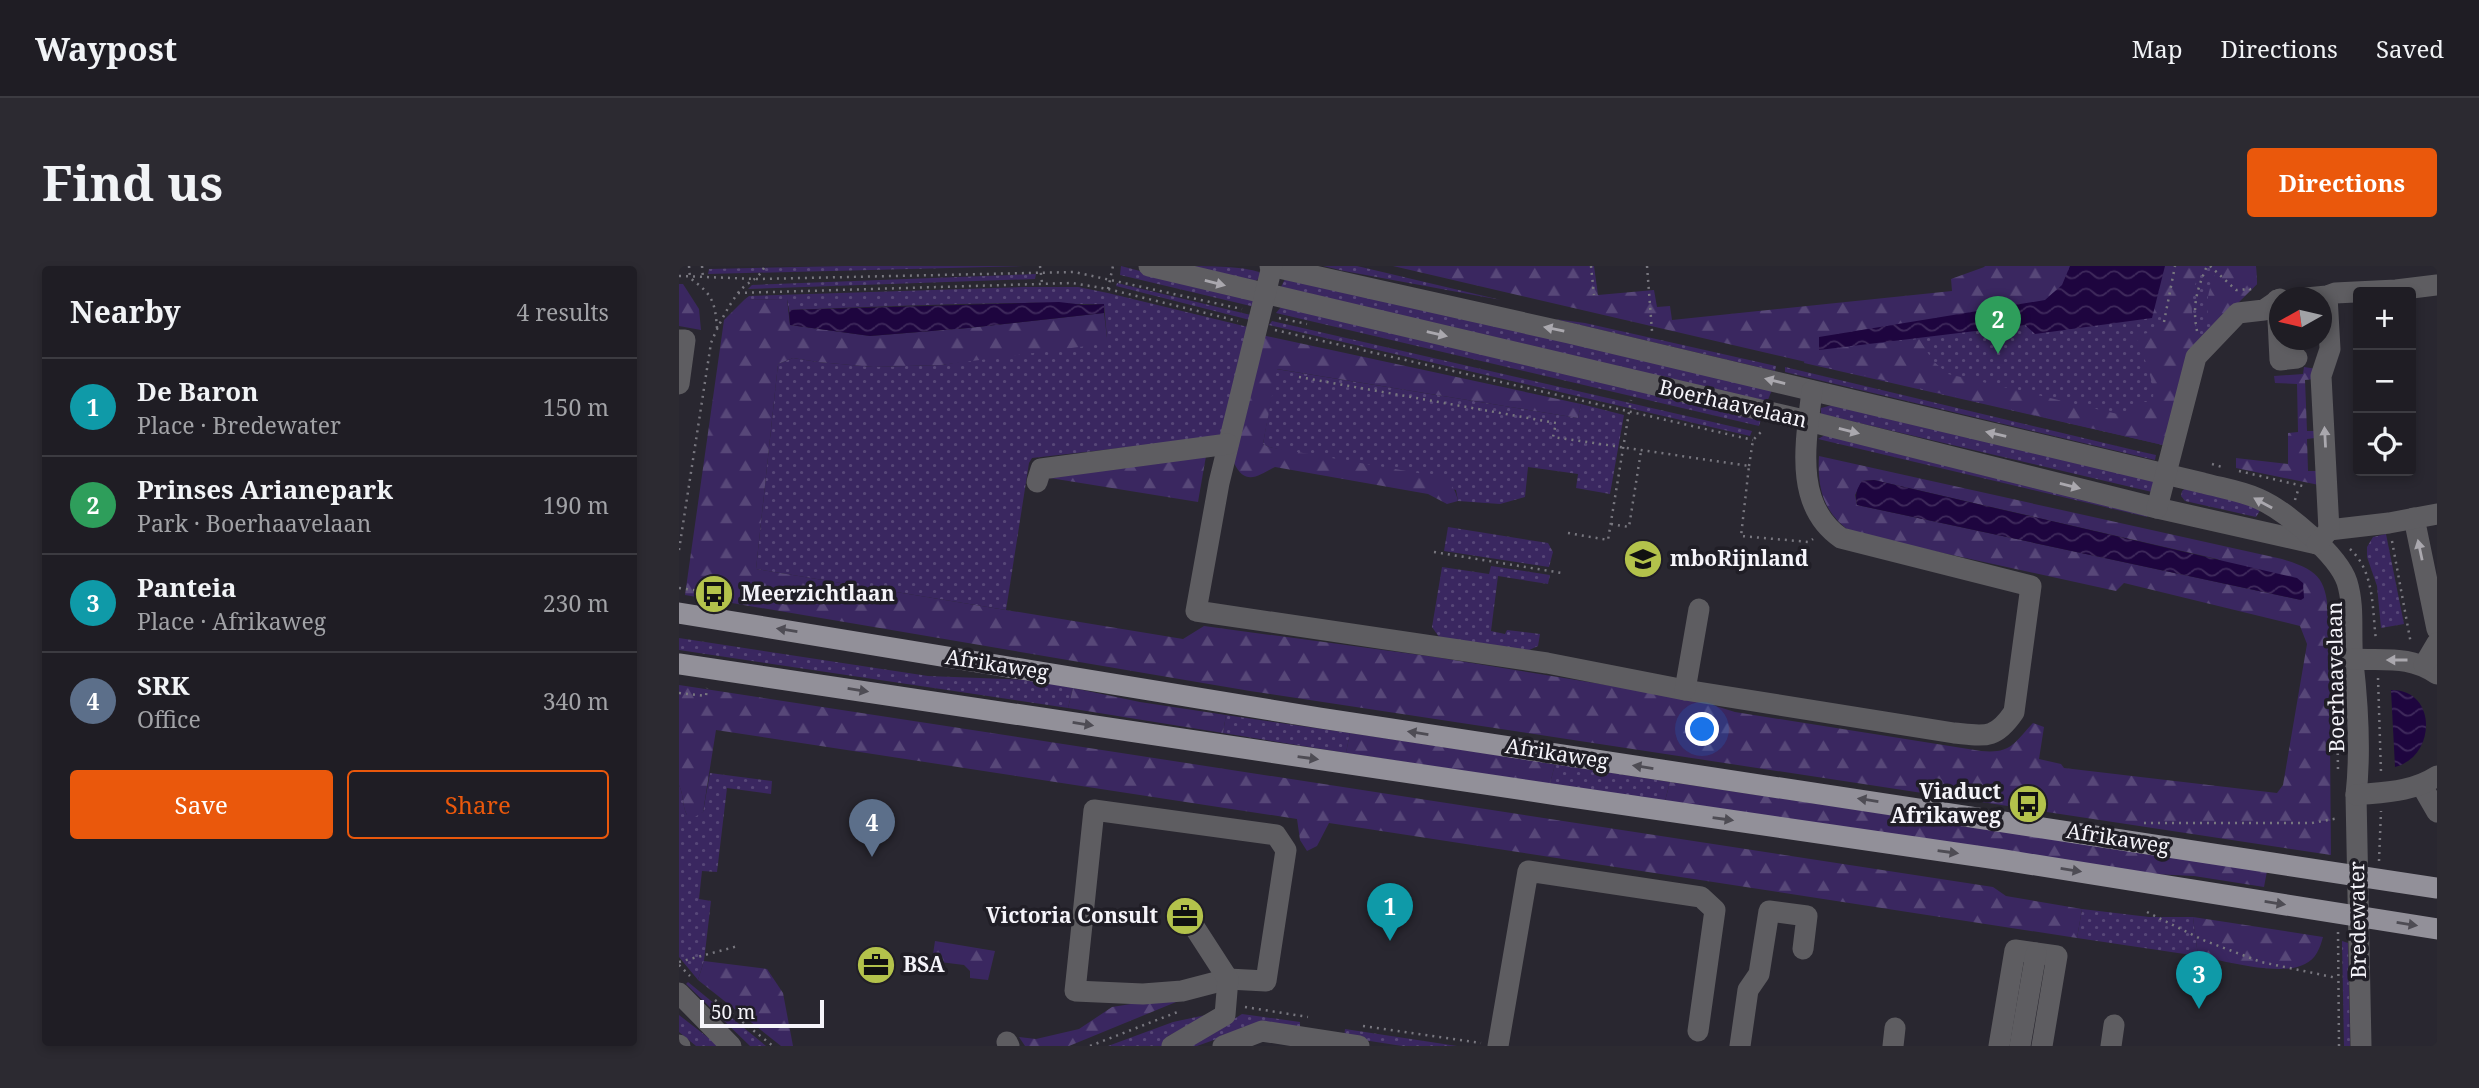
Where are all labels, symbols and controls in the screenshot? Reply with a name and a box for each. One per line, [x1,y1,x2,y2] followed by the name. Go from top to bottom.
[35,26,177,71] text: Waypost
[2132,32,2183,65] text: Map
[2221,32,2338,65] text: Directions
[2376,32,2444,65] text: Saved
[2247,148,2437,217] button: Directions
[42,149,223,215] text: Find us
[1204,277,1226,288] one-way arrow
[2269,287,2332,350] north arrow
[2353,287,2416,476] map controls
[2353,287,2416,350] button: +
[70,291,181,332] text: Nearby
[516,296,609,328] text: 4 results
[1975,296,2021,354] pin: 2
[1542,324,1564,335] one-way arrow
[1426,329,1448,340] one-way arrow
[2353,350,2416,413] button: −
[1656,372,1810,434] street label: Boerhaavelaan
[137,373,259,409] text: De Baron
[1764,375,1786,386] one-way arrow
[87,391,100,423] text: 1
[543,391,609,423] text: 150 m
[137,409,341,441] text: Place · Bredewater
[2353,413,2416,476] button: locate
[1838,426,1860,437] one-way arrow
[2319,426,2330,448] one-way arrow
[1985,428,2007,439] one-way arrow
[137,471,393,507] text: Prinses Arianepark
[2059,481,2081,492] one-way arrow
[87,489,100,521] text: 2
[543,489,609,521] text: 190 m
[2254,497,2273,509] one-way arrow
[137,507,371,539] text: Park · Boerhaavelaan
[1622,538,1664,580] school or university icon: mboRijnland
[2415,539,2426,561] one-way arrow
[1670,544,1809,572] place label: mboRijnland
[137,569,237,605] text: Panteia
[693,573,735,615] bus stop icon: Meerzichtlaan
[741,579,895,607] place label: Meerzichtlaan
[87,587,100,619] text: 3
[543,587,609,619] text: 230 m
[2320,601,2350,753] street label: Boerhaavelaan
[137,605,326,637] text: Place · Afrikaweg
[776,625,798,636] one-way arrow
[944,642,1051,686] street label: Afrikaweg
[2385,654,2407,666] one-way arrow
[137,667,190,703] text: SRK
[87,685,100,717] text: 4
[543,685,609,717] text: 340 m
[847,685,869,696] one-way arrow
[137,703,201,735] text: Office
[1685,712,1719,746] your location
[1072,719,1094,730] one-way arrow
[1407,727,1429,738] one-way arrow
[1504,731,1611,775] street label: Afrikaweg
[1297,753,1319,764] one-way arrow
[1632,761,1654,772] one-way arrow
[70,770,333,839] button: Save
[347,770,609,839] button: Share
[1891,777,2001,829] place label: Viaduct Afrikaweg
[2007,783,2049,825] bus stop icon: Viaduct Afrikaweg
[1857,794,1879,805] one-way arrow
[849,799,895,857] pin: 4
[1712,814,1734,825] one-way arrow
[2065,816,2172,860] street label: Afrikaweg
[1937,846,1959,857] one-way arrow
[2342,861,2372,979] street label: Bredewater
[2060,865,2082,876] one-way arrow
[1367,883,1413,941] pin: 1
[1164,895,1206,937] office icon: Victoria Consult
[2265,898,2287,909] one-way arrow
[986,901,1158,929] place label: Victoria Consult
[2396,919,2418,930] one-way arrow
[855,944,897,986] office icon: BSA
[903,950,945,978] place label: BSA
[2176,951,2222,1009] pin: 3
[700,997,824,1029] scale bar
[711,999,755,1025] text: 50 m

